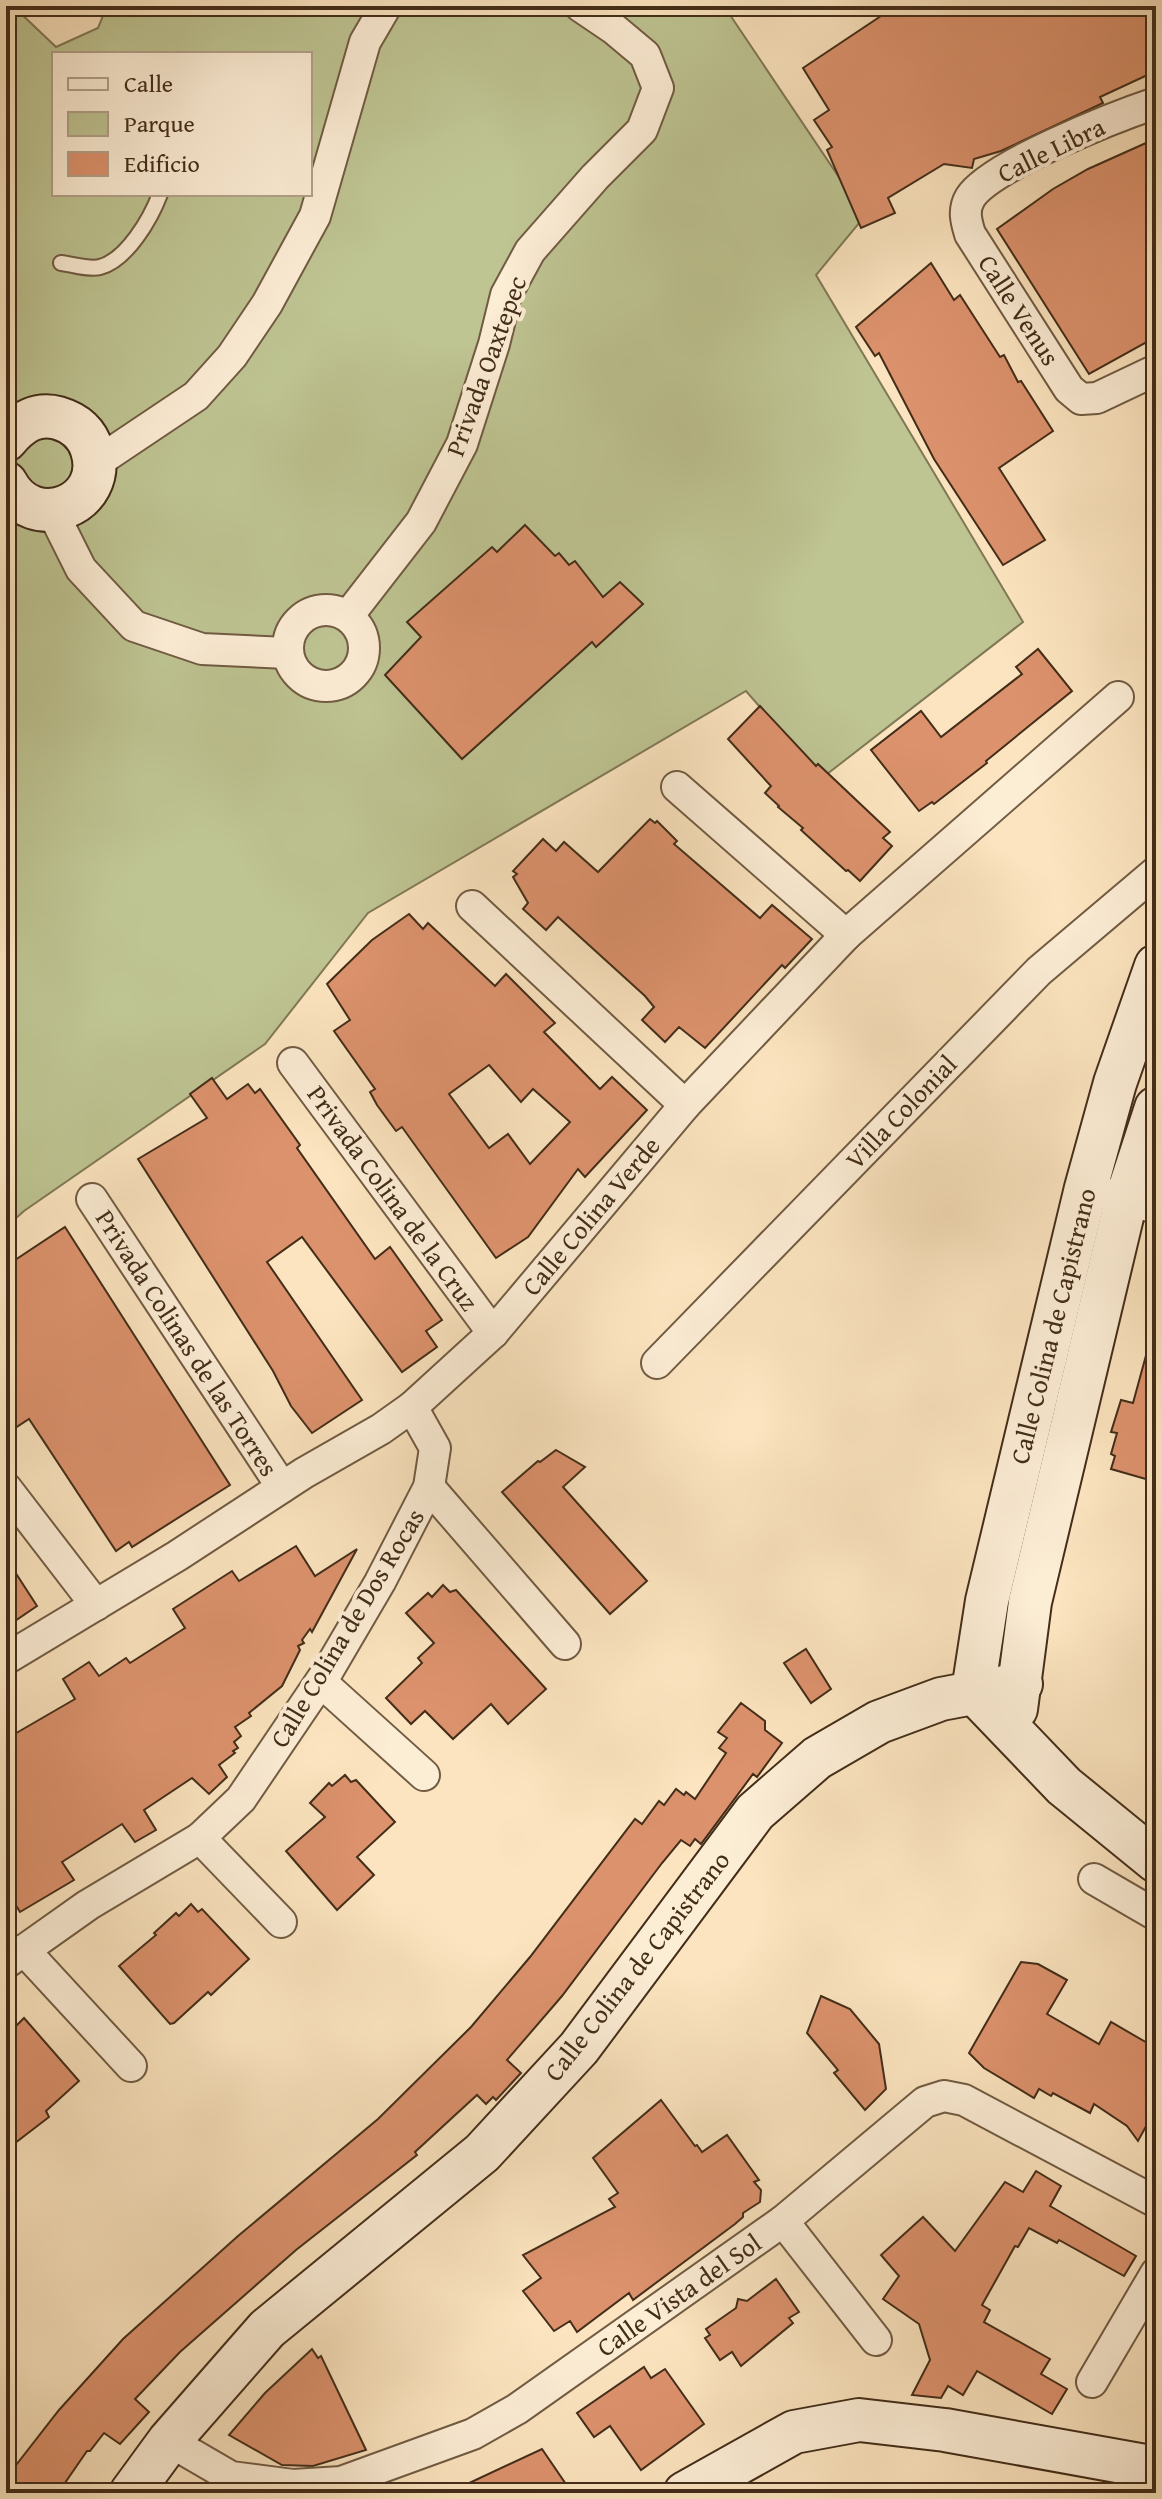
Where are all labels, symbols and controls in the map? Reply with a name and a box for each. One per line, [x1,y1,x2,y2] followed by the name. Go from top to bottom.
[52,52,312,196] legend
[124,66,173,101] text: Calle
[124,106,195,141] text: Parque
[990,106,1112,192] street label: Calle Libra
[124,146,200,181] text: Edificio
[969,246,1070,373] street label: Calle Venus
[435,270,536,461] street label: Privada Oaxtepec
[836,1045,966,1178] street label: Villa Colonial
[298,1077,489,1319] street label: Privada Colina de la Cruz
[512,1127,669,1304] street label: Calle Colina Verde
[999,1184,1106,1468] street label: Calle Colina de Capistrano
[86,1202,289,1484] street label: Privada Colinas de las Torres
[260,1501,434,1755] street label: Calle Colina de Dos Rocas
[534,1842,739,2089] street label: Calle Colina de Capistrano
[588,2223,769,2366] street label: Calle Vista del Sol

